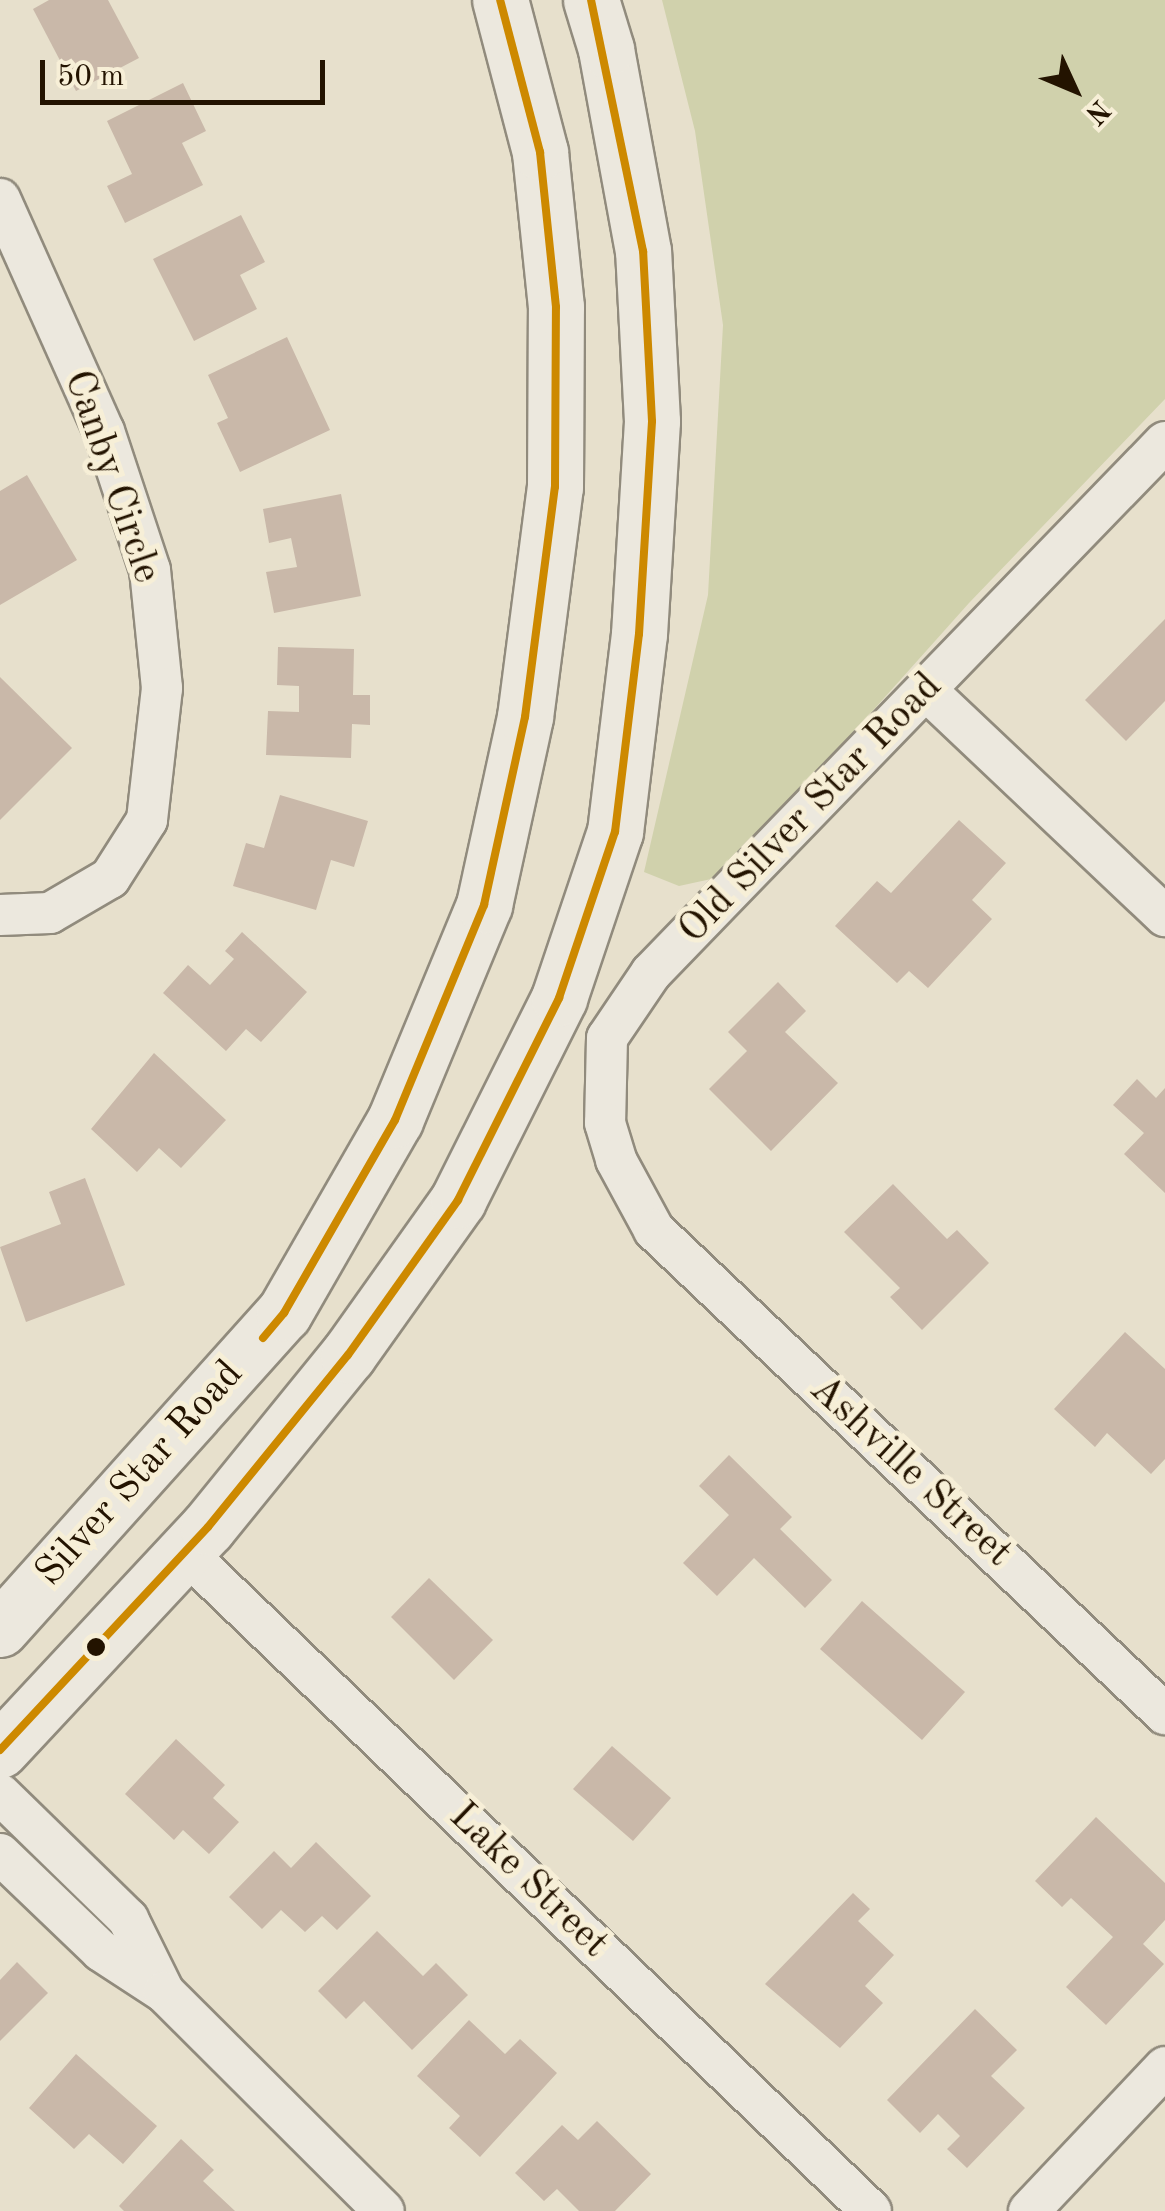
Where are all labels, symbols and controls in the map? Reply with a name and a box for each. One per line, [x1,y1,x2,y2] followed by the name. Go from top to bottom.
[45,40,330,102] scale bar
[1025,40,1125,140] north arrow
[57,62,124,92] text: 50 m
[1079,93,1114,128] text: N
[52,364,170,590] street label: Canby Circle
[669,664,953,954] street label: Old Silver Star Road
[26,1351,254,1597] street label: Silver Star Road
[799,1366,1021,1578] street label: Ashville Street
[86,1637,106,1657] unlabelled marker
[438,1793,618,1969] street label: Lake Street

